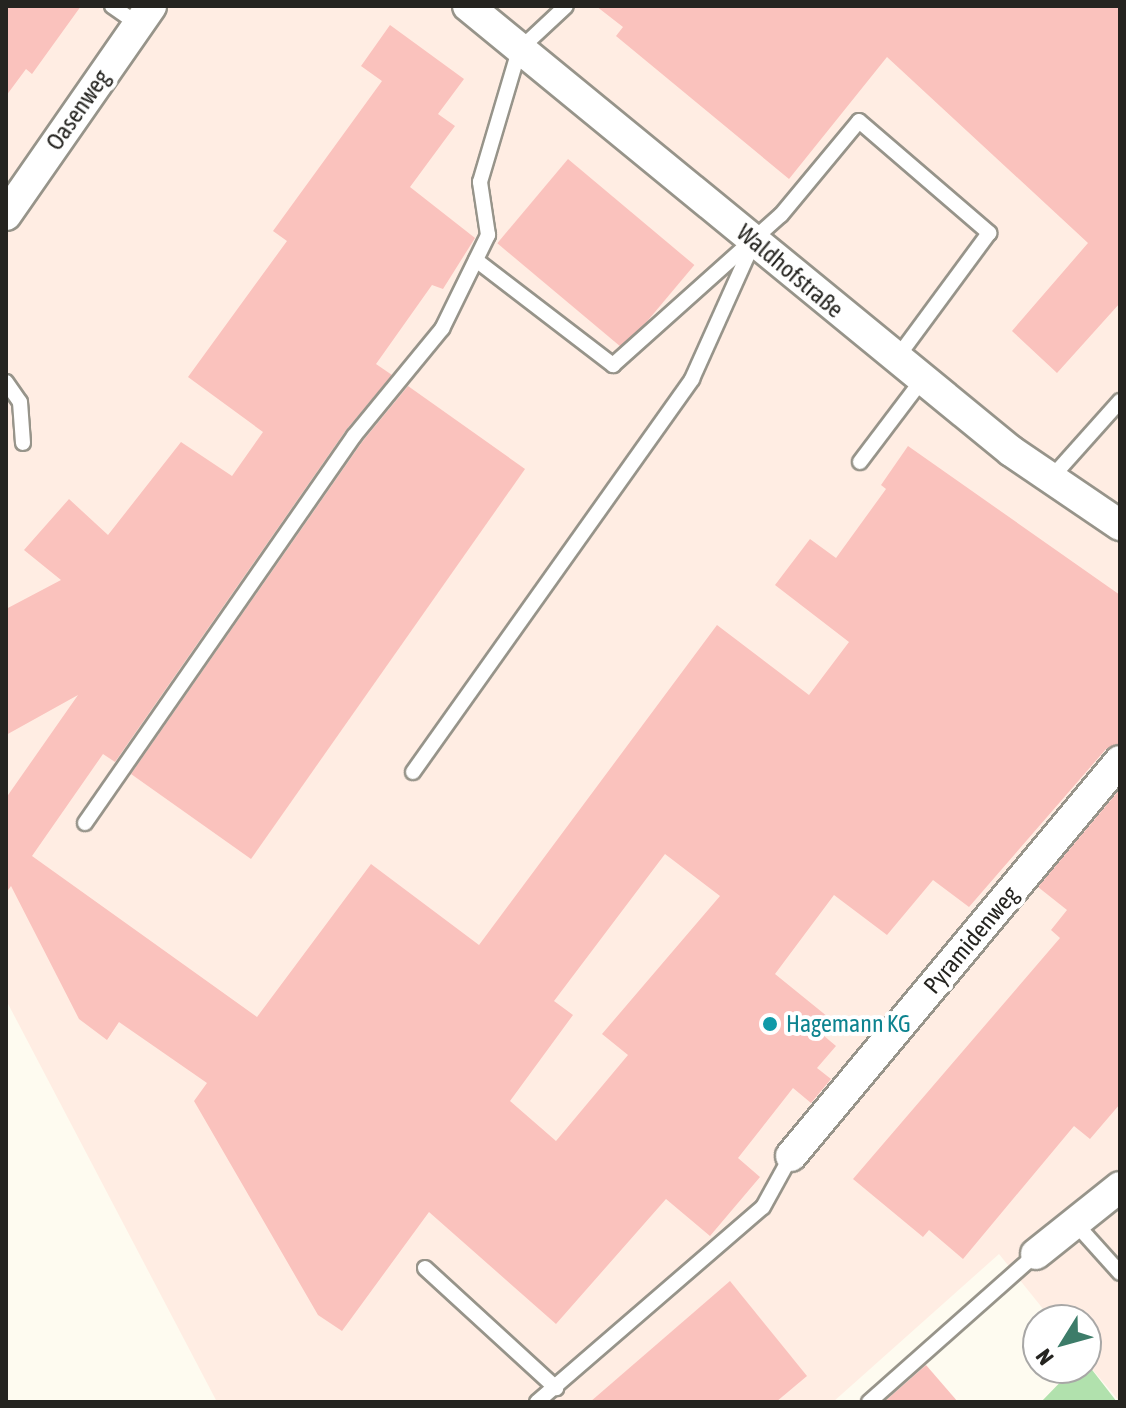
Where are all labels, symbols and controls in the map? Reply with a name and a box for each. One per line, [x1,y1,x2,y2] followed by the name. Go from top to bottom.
[40,64,116,156] street label: Oasenweg
[731,218,849,324] street label: Waldhofstraße
[918,880,1024,1000] street label: Pyramidenweg
[786,1010,911,1038] place label: Hagemann KG
[761,1015,779,1033] marker: Hagemann KG
[1022,1304,1102,1384] north arrow
[1030,1344,1059,1370] text: N

